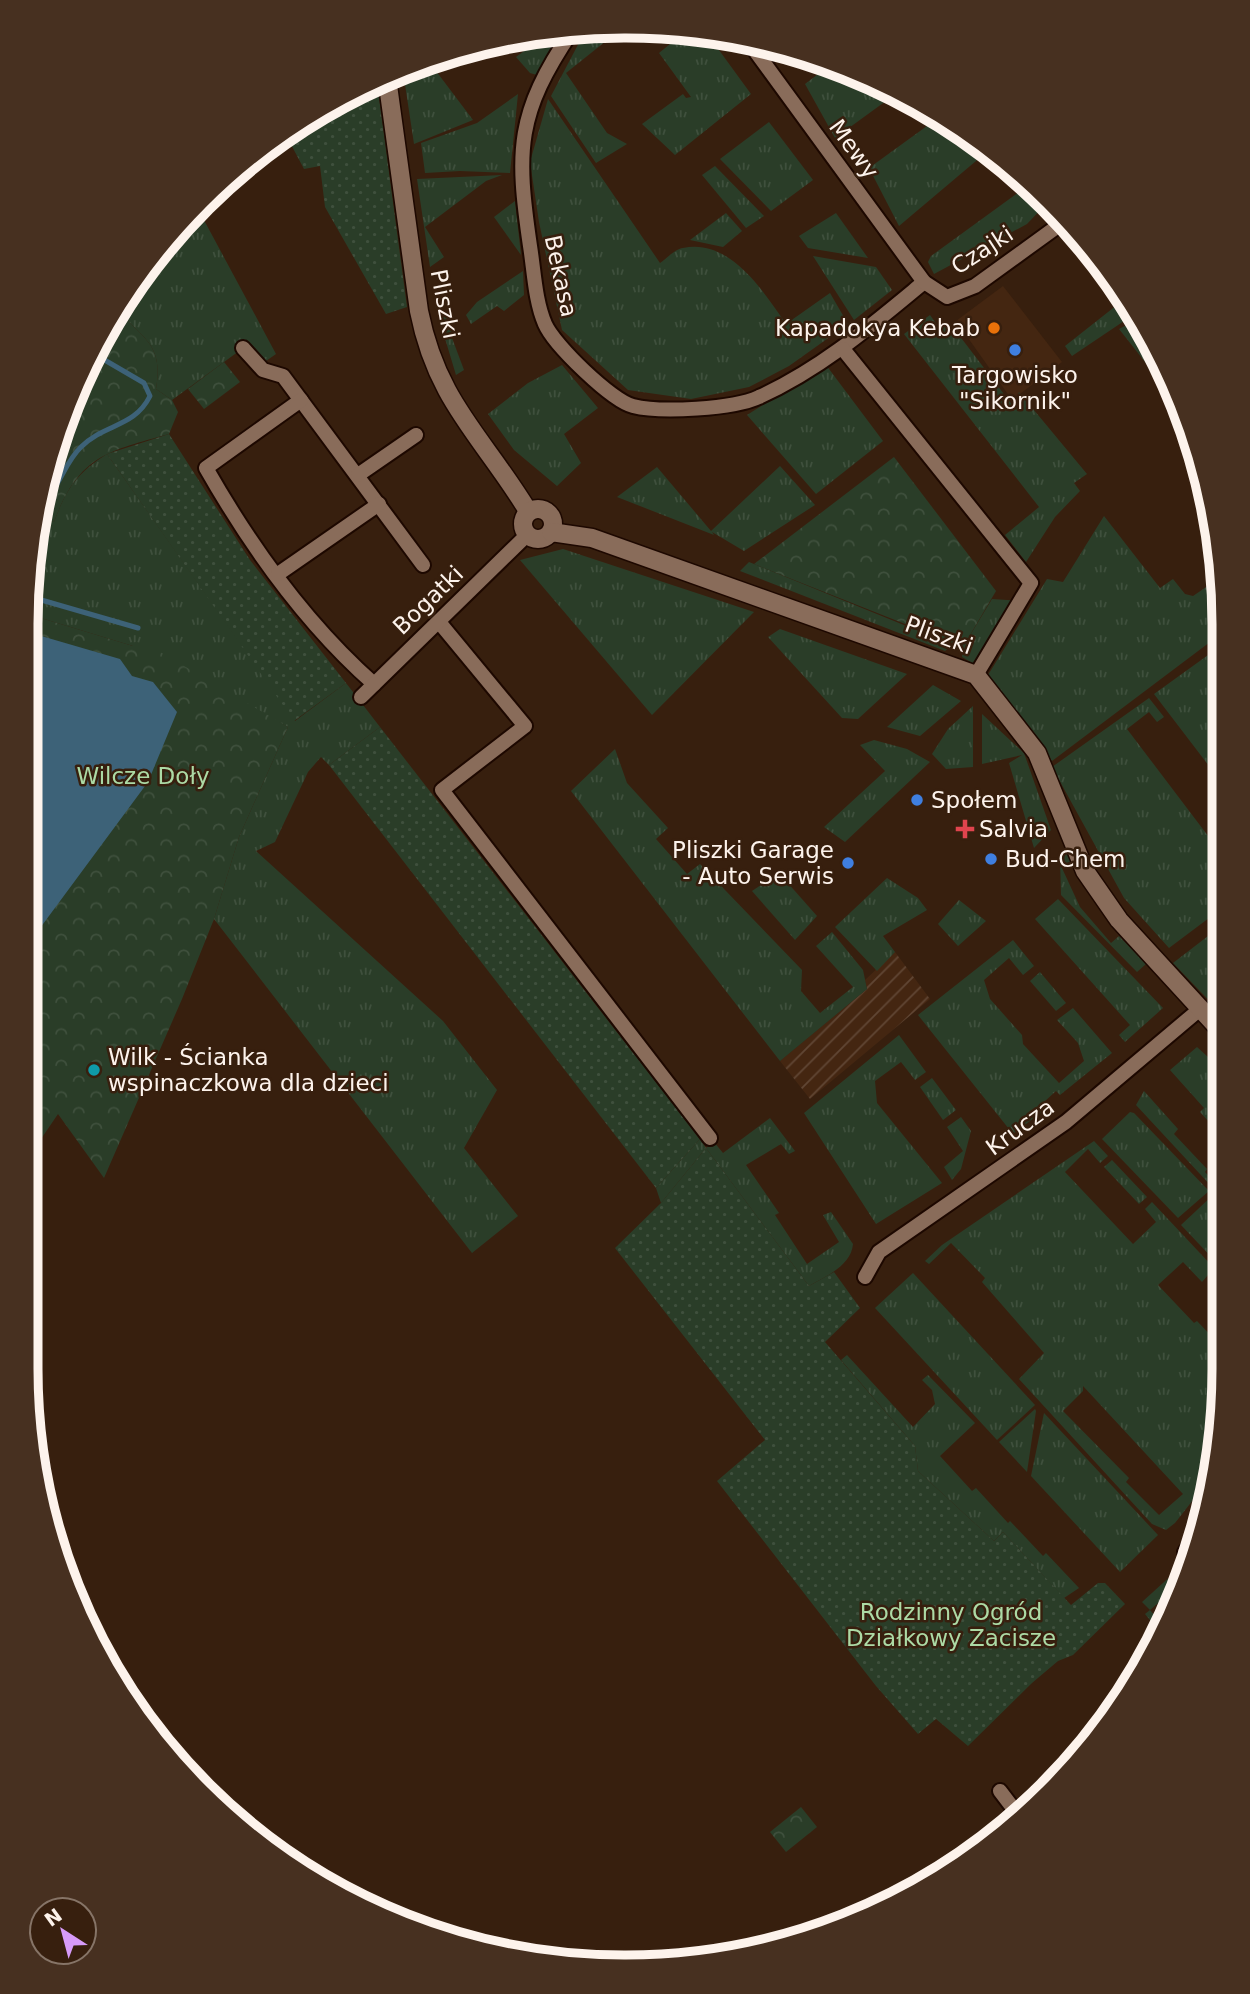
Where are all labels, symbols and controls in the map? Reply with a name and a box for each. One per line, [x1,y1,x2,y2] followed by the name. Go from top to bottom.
[824,114,884,184] street label: Mewy
[946,220,1018,280] street label: Czajki
[540,233,582,319] street label: Bekasa
[426,267,464,341] street label: Pliszki
[775,315,980,341] place label: Kapadokya Kebab
[986,320,1002,336] marker: Kapadokya Kebab
[1007,342,1023,358] marker: Targowisko "Sikornik"
[951,362,1078,414] place label: Targowisko "Sikornik"
[388,560,468,640] street label: Bogatki
[901,611,977,659] street label: Pliszki
[76,763,210,789] park label: Wilcze Doły
[931,787,1017,813] place label: Społem
[909,792,925,808] marker: Społem
[979,816,1048,842] place label: Salvia
[957,821,973,837] marker: Salvia
[672,837,834,889] place label: Pliszki Garage - Auto Serwis
[1005,846,1125,872] place label: Bud-Chem
[983,851,999,867] marker: Bud-Chem
[840,855,856,871] marker: Pliszki Garage - Auto Serwis
[108,1043,389,1096] place label: Wilk - Ścianka wspinaczkowa dla dzieci
[86,1062,102,1078] marker: Wilk - Ścianka wspinaczkowa dla dzieci
[981,1094,1059,1160] street label: Krucza
[846,1599,1056,1651] park label: Rodzinny Ogród Działkowy Zacisze
[28,1896,98,1966] north arrow
[40,1904,66,1931] text: N

